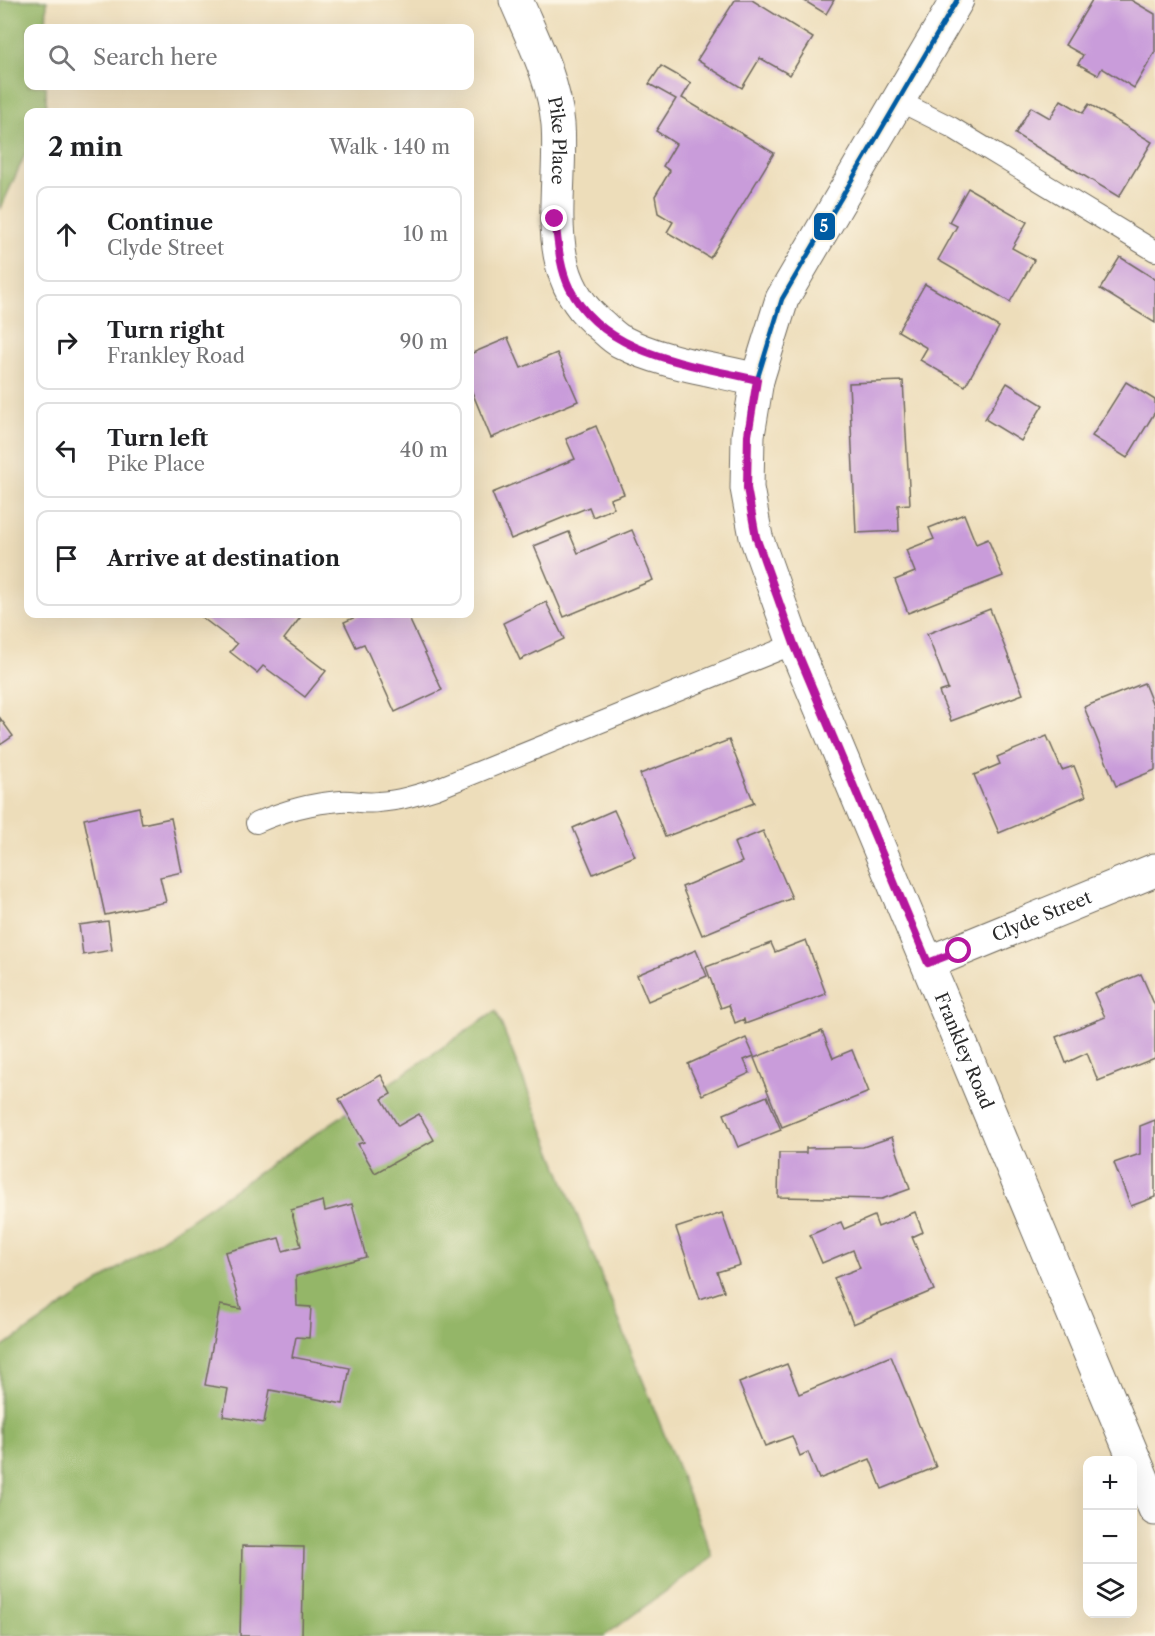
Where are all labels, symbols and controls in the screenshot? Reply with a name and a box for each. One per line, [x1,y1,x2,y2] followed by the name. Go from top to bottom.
[24,24,474,90] search box
[45,41,78,74] icon: search
[93,44,218,71] text: Search here
[543,94,570,185] street label: Pike Place
[48,131,123,163] text: 2 min
[329,135,450,159] text: Walk · 140 m
[541,205,567,231] route end
[107,209,213,236] text: Continue
[813,212,836,241] line badge: 5
[820,216,829,236] text: 5
[50,218,83,251] icon: ahead
[403,222,448,246] text: 10 m
[107,236,224,260] text: Clyde Street
[107,317,225,344] text: Turn right
[50,326,83,359] icon: right
[400,330,448,354] text: 90 m
[107,344,245,368] text: Frankley Road
[107,425,208,452] text: Turn left
[50,434,83,467] icon: left
[400,438,448,462] text: 40 m
[107,452,205,476] text: Pike Place
[50,542,83,575] icon: arrive
[107,545,340,572] text: Arrive at destination
[989,886,1095,947] street label: Clyde Street
[945,937,971,963] route start
[930,989,998,1112] street label: Frankley Road
[1083,1456,1137,1618] map controls
[1083,1456,1137,1510] button: +
[1083,1510,1137,1564] button: −
[1083,1564,1137,1618] button: layers

